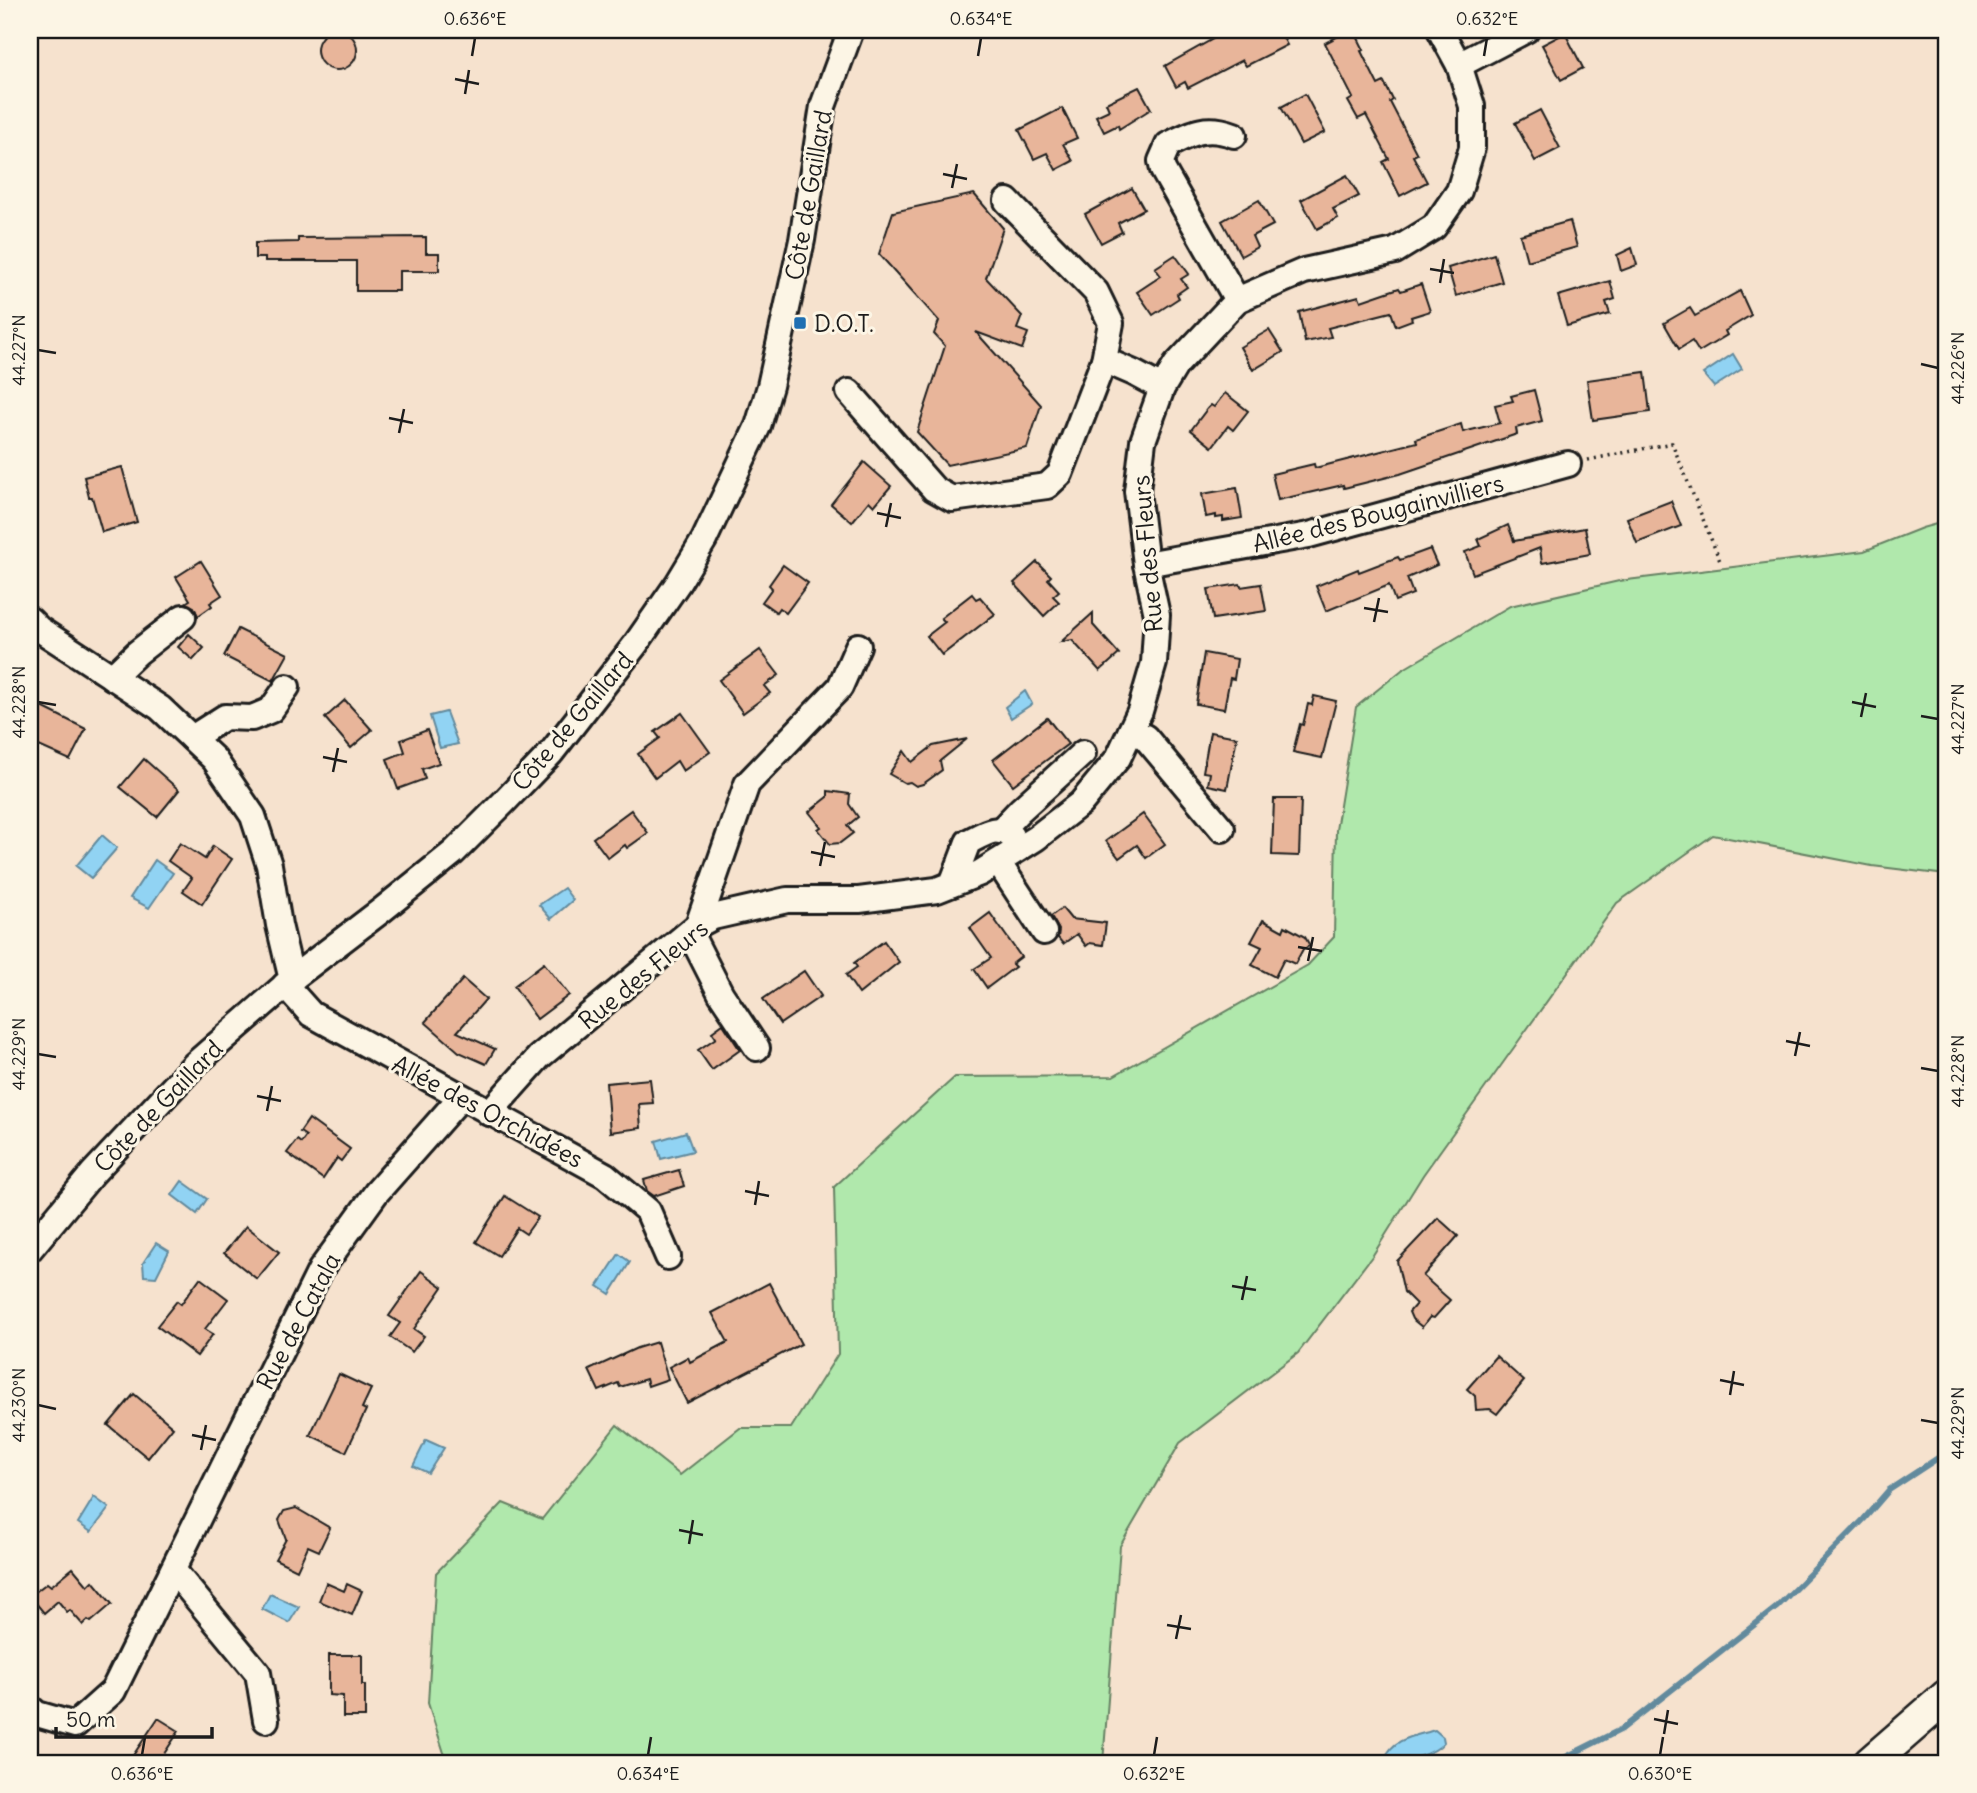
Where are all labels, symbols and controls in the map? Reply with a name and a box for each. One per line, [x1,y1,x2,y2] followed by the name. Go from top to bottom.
[443,7,507,30] text: 0.636°E
[949,7,1013,30] text: 0.634°E
[1456,7,1518,30] text: 0.632°E
[778,107,838,283] street label: Côte de Gaillard
[814,308,874,338] place label: D.O.T.
[7,314,30,386] text: 44.227°N
[792,315,808,331] marker: D.O.T.
[1946,331,1969,405] text: 44.226°N
[1249,467,1507,559] street label: Allée des Bougainvilliers
[1125,474,1169,634] street label: Rue des Fleurs
[505,645,639,797] street label: Côte de Gaillard
[7,665,30,739] text: 44.228°N
[1946,683,1969,755] text: 44.227°N
[572,913,714,1035] street label: Rue des Fleurs
[7,1017,30,1091] text: 44.229°N
[87,1034,229,1178] street label: Côte de Gaillard
[1946,1034,1969,1108] text: 44.228°N
[388,1048,588,1174] street label: Allée des Orchidées
[249,1248,347,1394] street label: Rue de Catala
[7,1368,30,1442] text: 44.230°N
[1946,1386,1969,1460] text: 44.229°N
[56,1695,212,1739] scale bar
[66,1706,115,1733] text: 50 m
[110,1762,174,1785] text: 0.636°E
[616,1762,680,1785] text: 0.634°E
[1123,1762,1185,1785] text: 0.632°E
[1628,1762,1692,1785] text: 0.630°E

